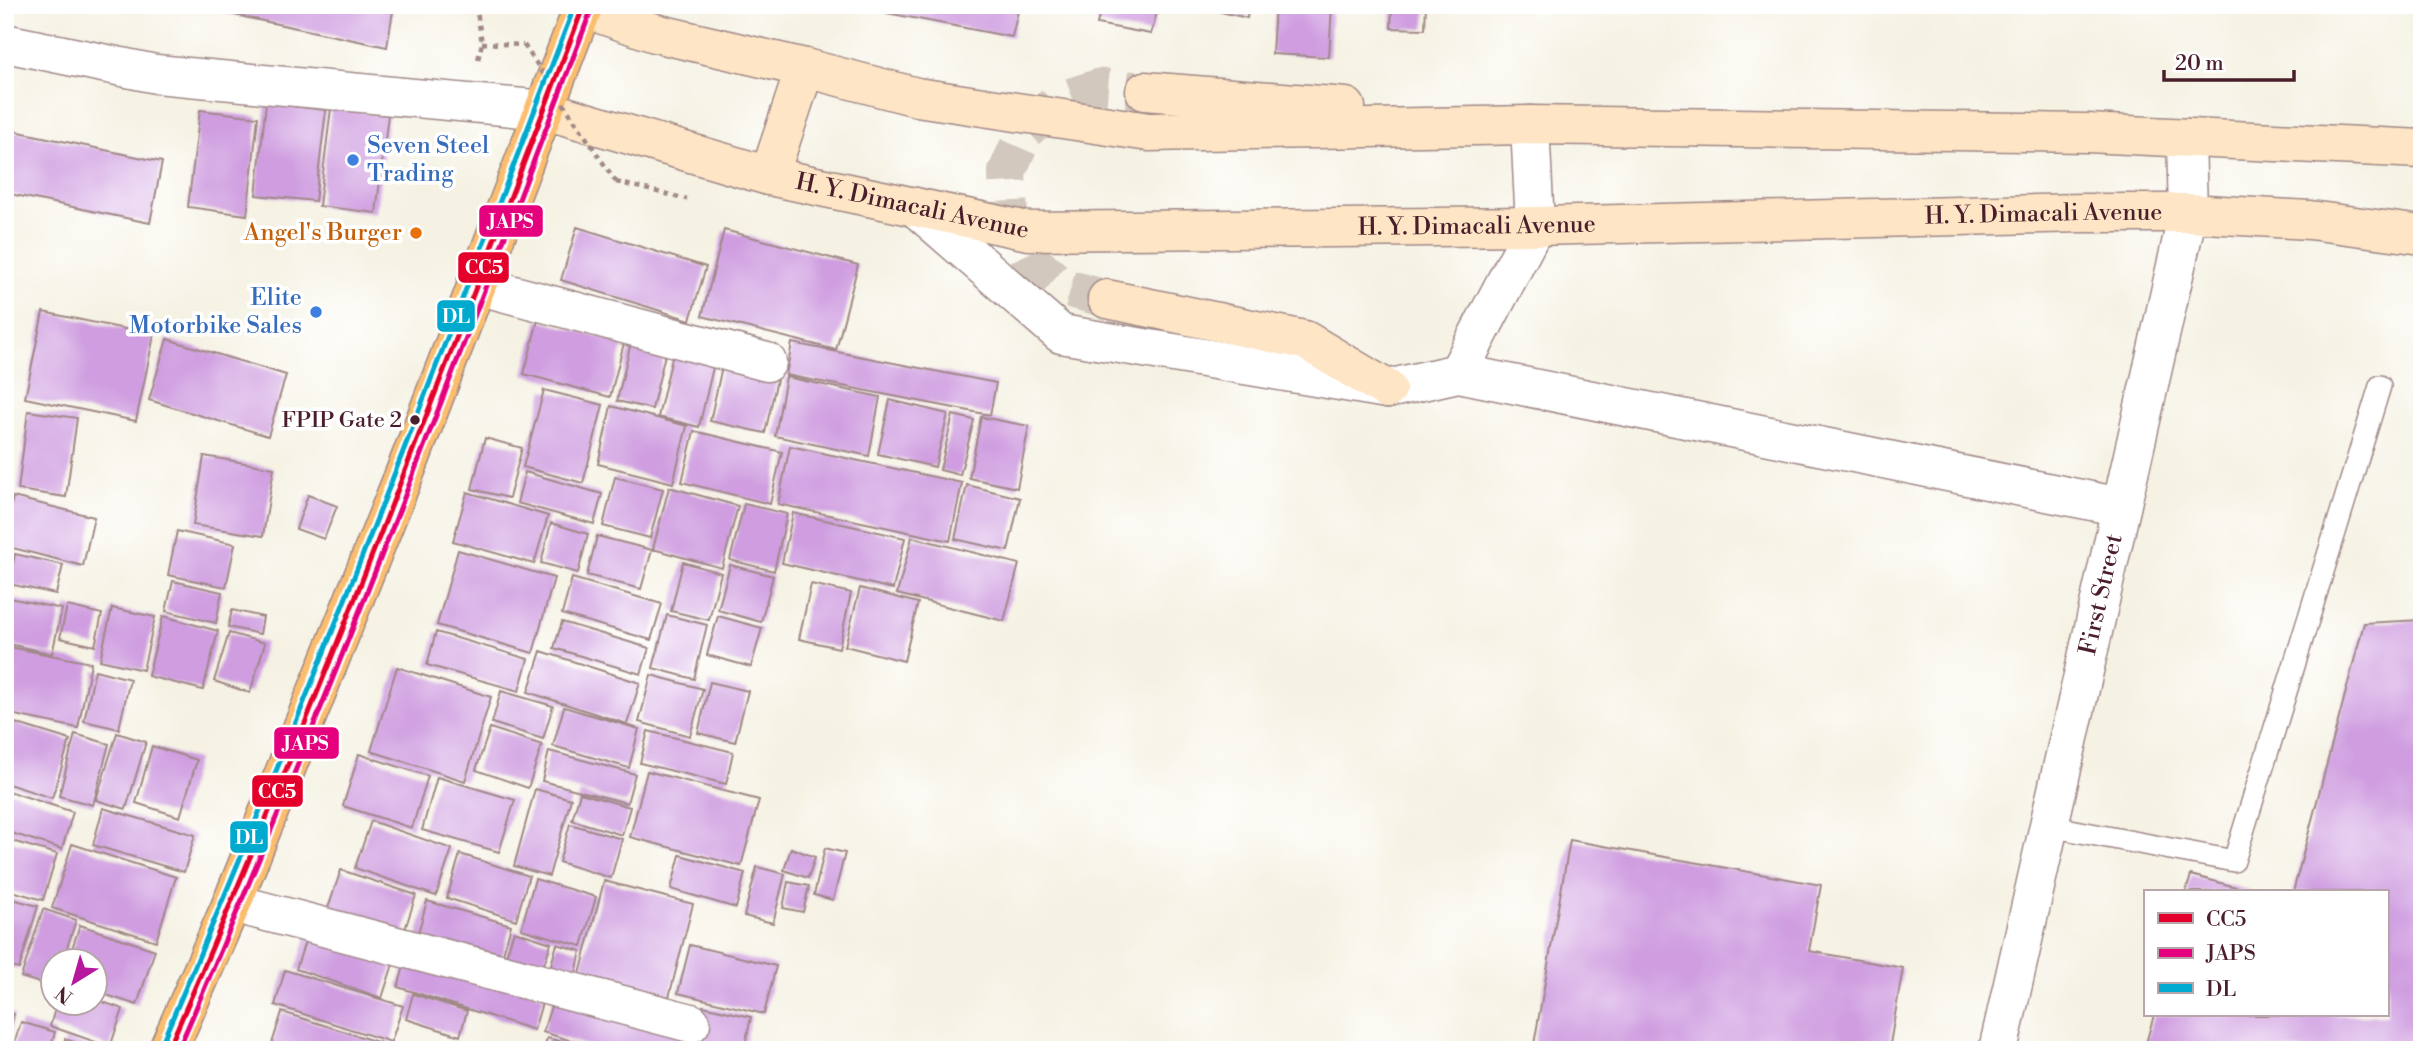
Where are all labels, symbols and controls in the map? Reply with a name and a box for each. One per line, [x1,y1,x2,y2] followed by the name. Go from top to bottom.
[2164,38,2294,82] scale bar
[2175,51,2224,77] text: 20 m
[367,131,489,189] place label: Seven Steel Trading
[345,152,361,168] marker: Seven Steel Trading
[793,167,1032,246] street label: H. Y. Dimacali Avenue
[1924,198,2162,232] street label: H. Y. Dimacali Avenue
[478,204,544,238] line badge: JAPS
[485,210,534,234] text: JAPS
[1358,210,1596,243] street label: H. Y. Dimacali Avenue
[243,218,402,248] place label: Angel's Burger
[408,225,424,241] marker: Angel's Burger
[457,251,510,284] line badge: CC5
[465,256,504,280] text: CC5
[129,283,302,341] place label: Elite Motorbike Sales
[436,299,476,333] line badge: DL
[308,304,324,320] marker: Elite Motorbike Sales
[442,305,470,329] text: DL
[281,407,402,434] place label: FPIP Gate 2
[408,413,422,427] marker: FPIP Gate 2
[2073,531,2130,658] street label: First Street
[273,726,340,760] line badge: JAPS
[280,732,329,756] text: JAPS
[251,774,304,808] line badge: CC5
[258,780,297,804] text: CC5
[229,820,269,854] line badge: DL
[235,826,263,850] text: DL
[2144,890,2388,1016] legend
[2206,907,2246,933] text: CC5
[2205,941,2256,967] text: JAPS
[38,946,108,1016] north arrow
[2206,977,2236,1003] text: DL
[51,981,78,1009] text: N

